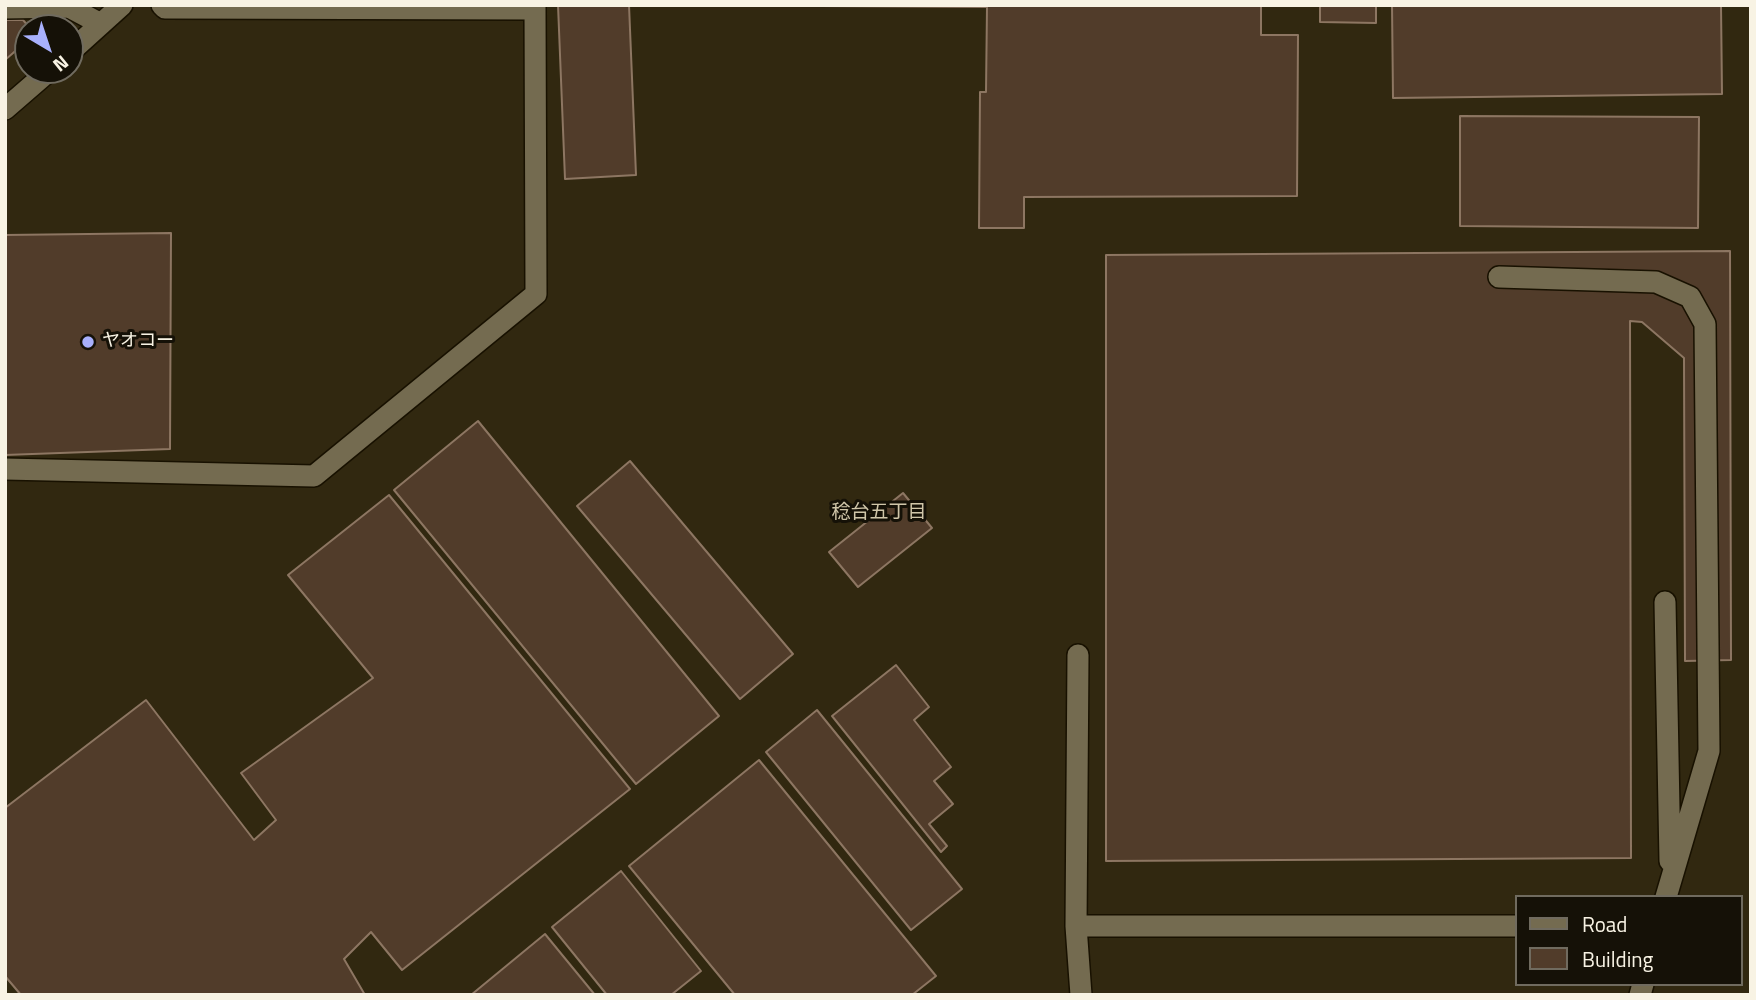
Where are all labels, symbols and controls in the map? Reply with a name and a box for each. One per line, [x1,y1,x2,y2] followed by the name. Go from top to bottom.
[14,14,84,84] north arrow
[47,49,76,80] text: N
[102,331,174,353] place label: ヤオコー
[80,334,96,350] marker: ヤオコー
[832,502,926,524] district label: 稔台五丁目
[1514,895,1742,986] legend
[1582,908,1627,940] text: Road
[1582,943,1653,975] text: Building

